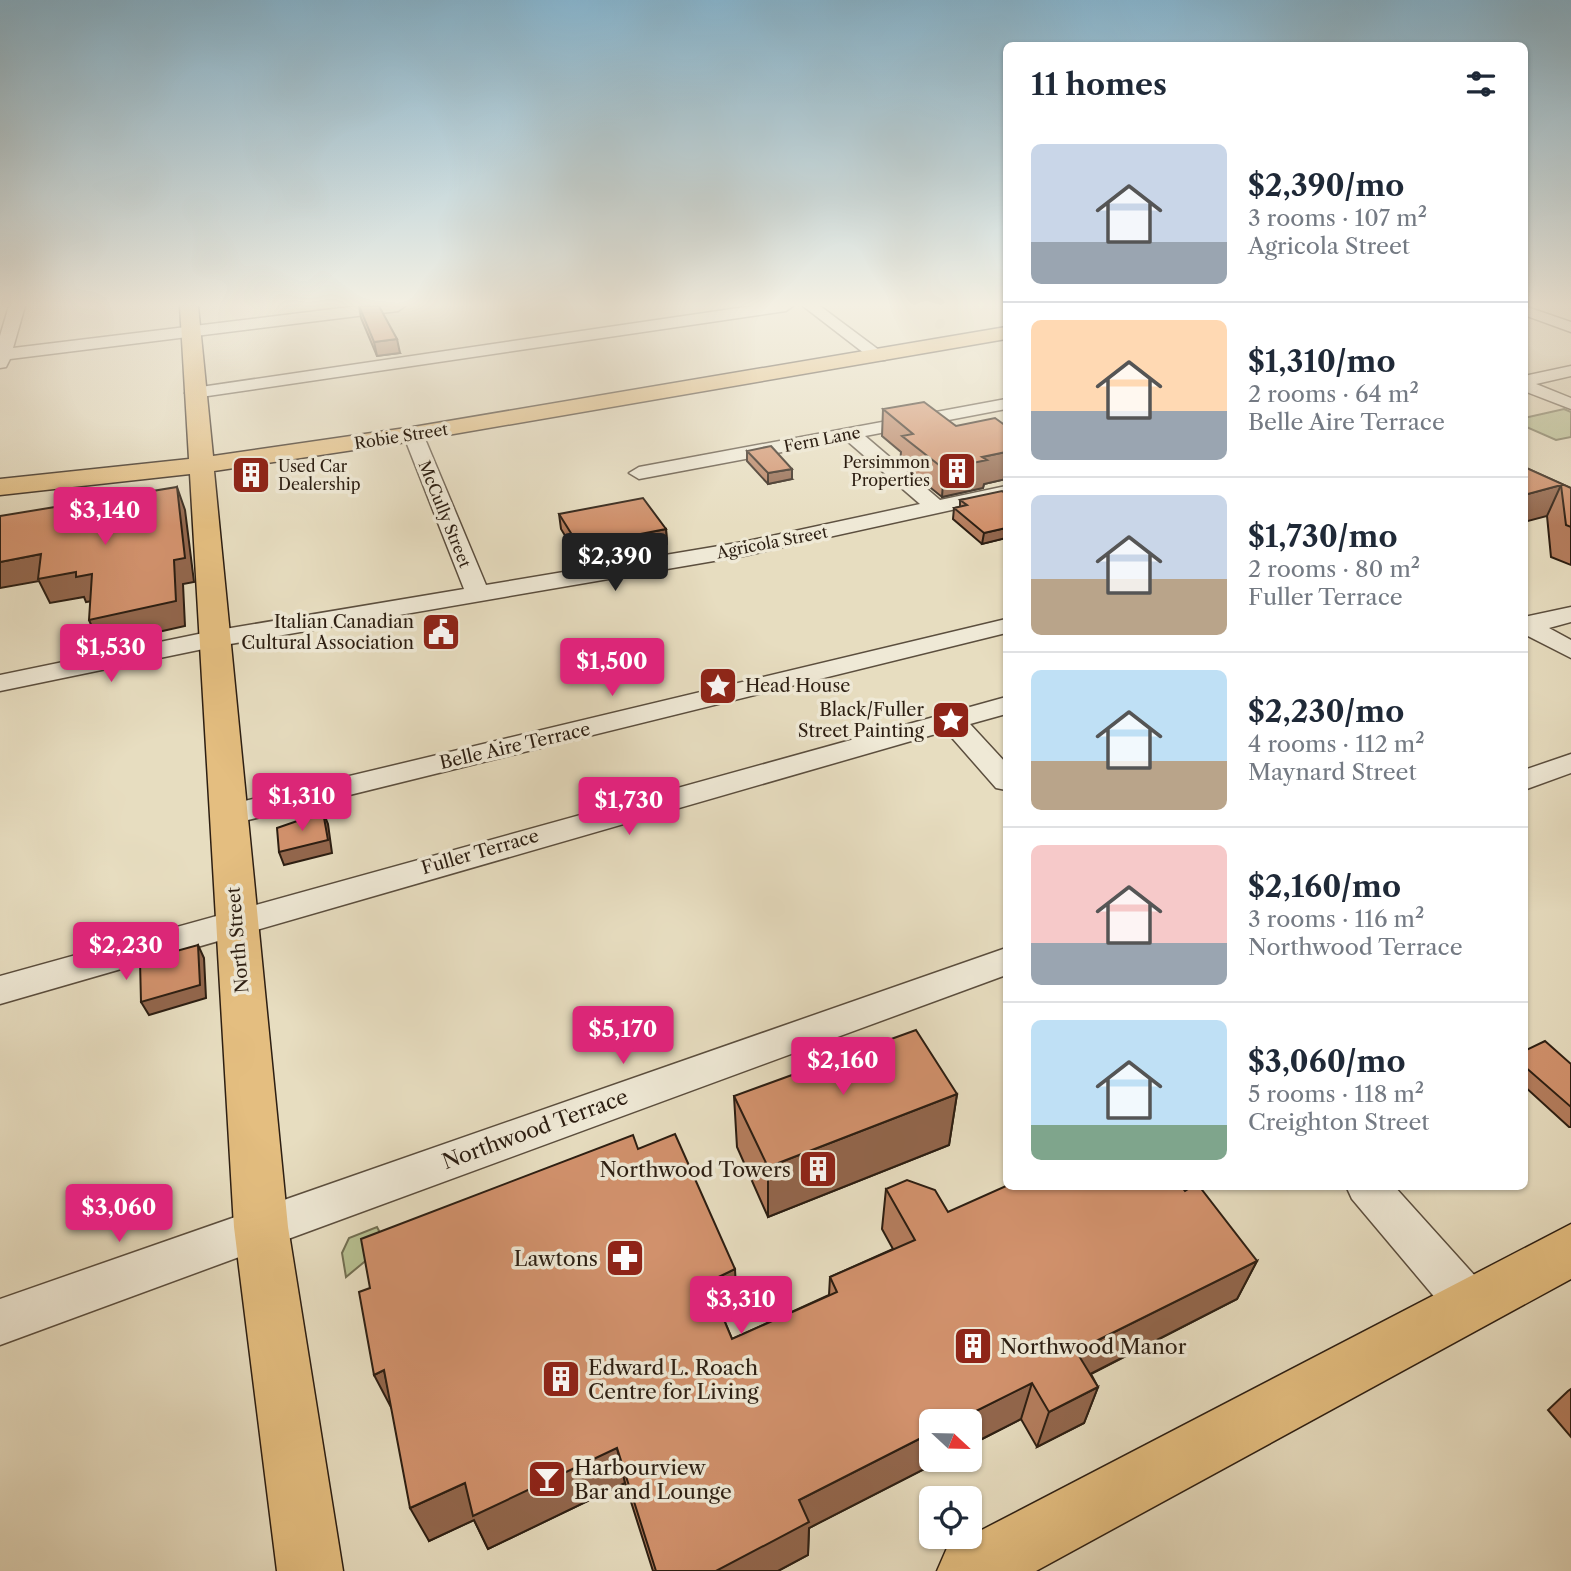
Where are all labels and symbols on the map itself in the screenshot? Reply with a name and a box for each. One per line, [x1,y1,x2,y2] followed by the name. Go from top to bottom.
[353,419,450,453] street label: Robie Street
[782,422,862,456] street label: Fern Lane
[936,450,978,492] building icon: Persimmon Properties
[843,452,930,490] place label: Persimmon Properties
[230,454,272,496] building icon: Used Car Dealership
[278,456,361,494] place label: Used Car Dealership
[414,458,476,571] street label: McCully Street
[48,488,162,547] pin: $3,140
[714,521,830,563] street label: Agricola Street
[558,534,672,593] pin: $2,390
[241,611,414,654] place label: Italian Canadian Cultural Association
[420,611,462,653] public building icon: Italian Canadian Cultural Association
[54,624,168,684] pin: $1,530
[555,638,669,698] pin: $1,500
[697,665,739,707] place icon: Head House
[745,675,850,697] place label: Head House
[798,699,924,742] place label: Black/Fuller Street Painting
[930,699,972,741] place icon: Black/Fuller Street Painting
[437,718,593,774] street label: Belle Aire Terrace
[245,774,359,833] pin: $1,310
[572,778,686,837] pin: $1,730
[419,825,541,879] street label: Fuller Terrace
[222,885,254,994] street label: North Street
[69,922,183,982] pin: $2,230
[566,1006,680,1066] pin: $5,170
[786,1038,900,1097] pin: $2,160
[439,1084,631,1174] street label: Northwood Terrace
[797,1148,839,1190] building icon: Northwood Towers
[599,1157,791,1182] place label: Northwood Towers
[62,1184,176,1244] pin: $3,060
[604,1237,646,1279] pharmacy icon: Lawtons
[514,1246,598,1271] place label: Lawtons
[684,1276,798,1336] pin: $3,310
[952,1325,994,1367] building icon: Northwood Manor
[1000,1334,1187,1359] place label: Northwood Manor
[588,1355,759,1404] place label: Edward L. Roach Centre for Living
[540,1358,582,1400] building icon: Edward L. Roach Centre for Living
[919,1409,982,1472] north arrow
[574,1455,732,1504] place label: Harbourview Bar and Lounge
[526,1458,568,1500] bar icon: Harbourview Bar and Lounge

